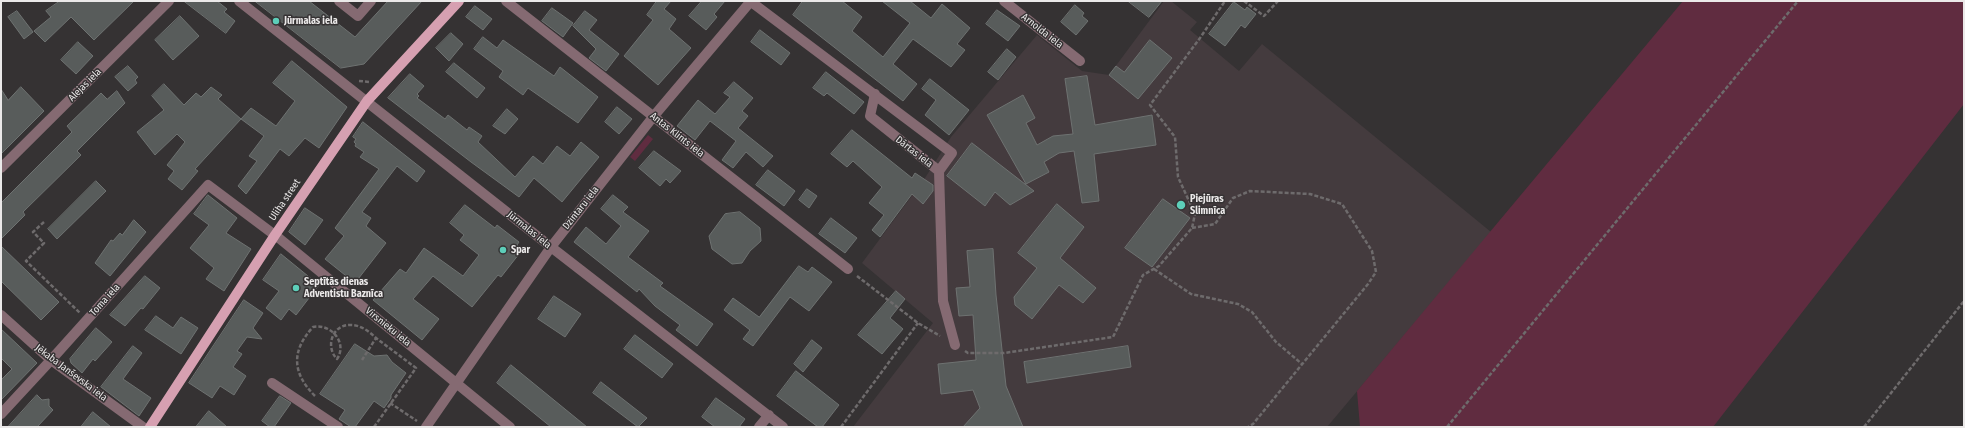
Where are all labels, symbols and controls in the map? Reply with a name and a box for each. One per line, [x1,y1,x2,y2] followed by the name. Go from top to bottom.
[1019,11,1065,51] street label: Arnolda iela
[284,15,338,27] place label: Jūrmalas iela
[271,16,281,26] marker: Jūrmalas iela
[66,66,104,104] street label: Alejas iela
[647,110,707,160] street label: Antas Klints iela
[893,134,935,170] street label: Dārtas iela
[267,177,303,223] street label: Uliha street
[560,184,602,232] street label: Dzintaru iela
[1190,193,1225,216] place label: Piejūras Slimnīca
[1175,199,1187,211] marker: Piejūras Slimnīca
[505,209,553,251] street label: Jūrmalas iela
[511,244,530,256] place label: Spar
[498,245,508,255] marker: Spar
[304,276,383,300] place label: Septītās dienas Adventistu Baznīca
[87,281,123,319] street label: Toma iela
[291,283,301,293] marker: Septītās dienas Adventistu Baznīca
[363,305,413,349] street label: Virsnieku iela
[33,342,109,404] street label: Jēkaba Janševska iela

